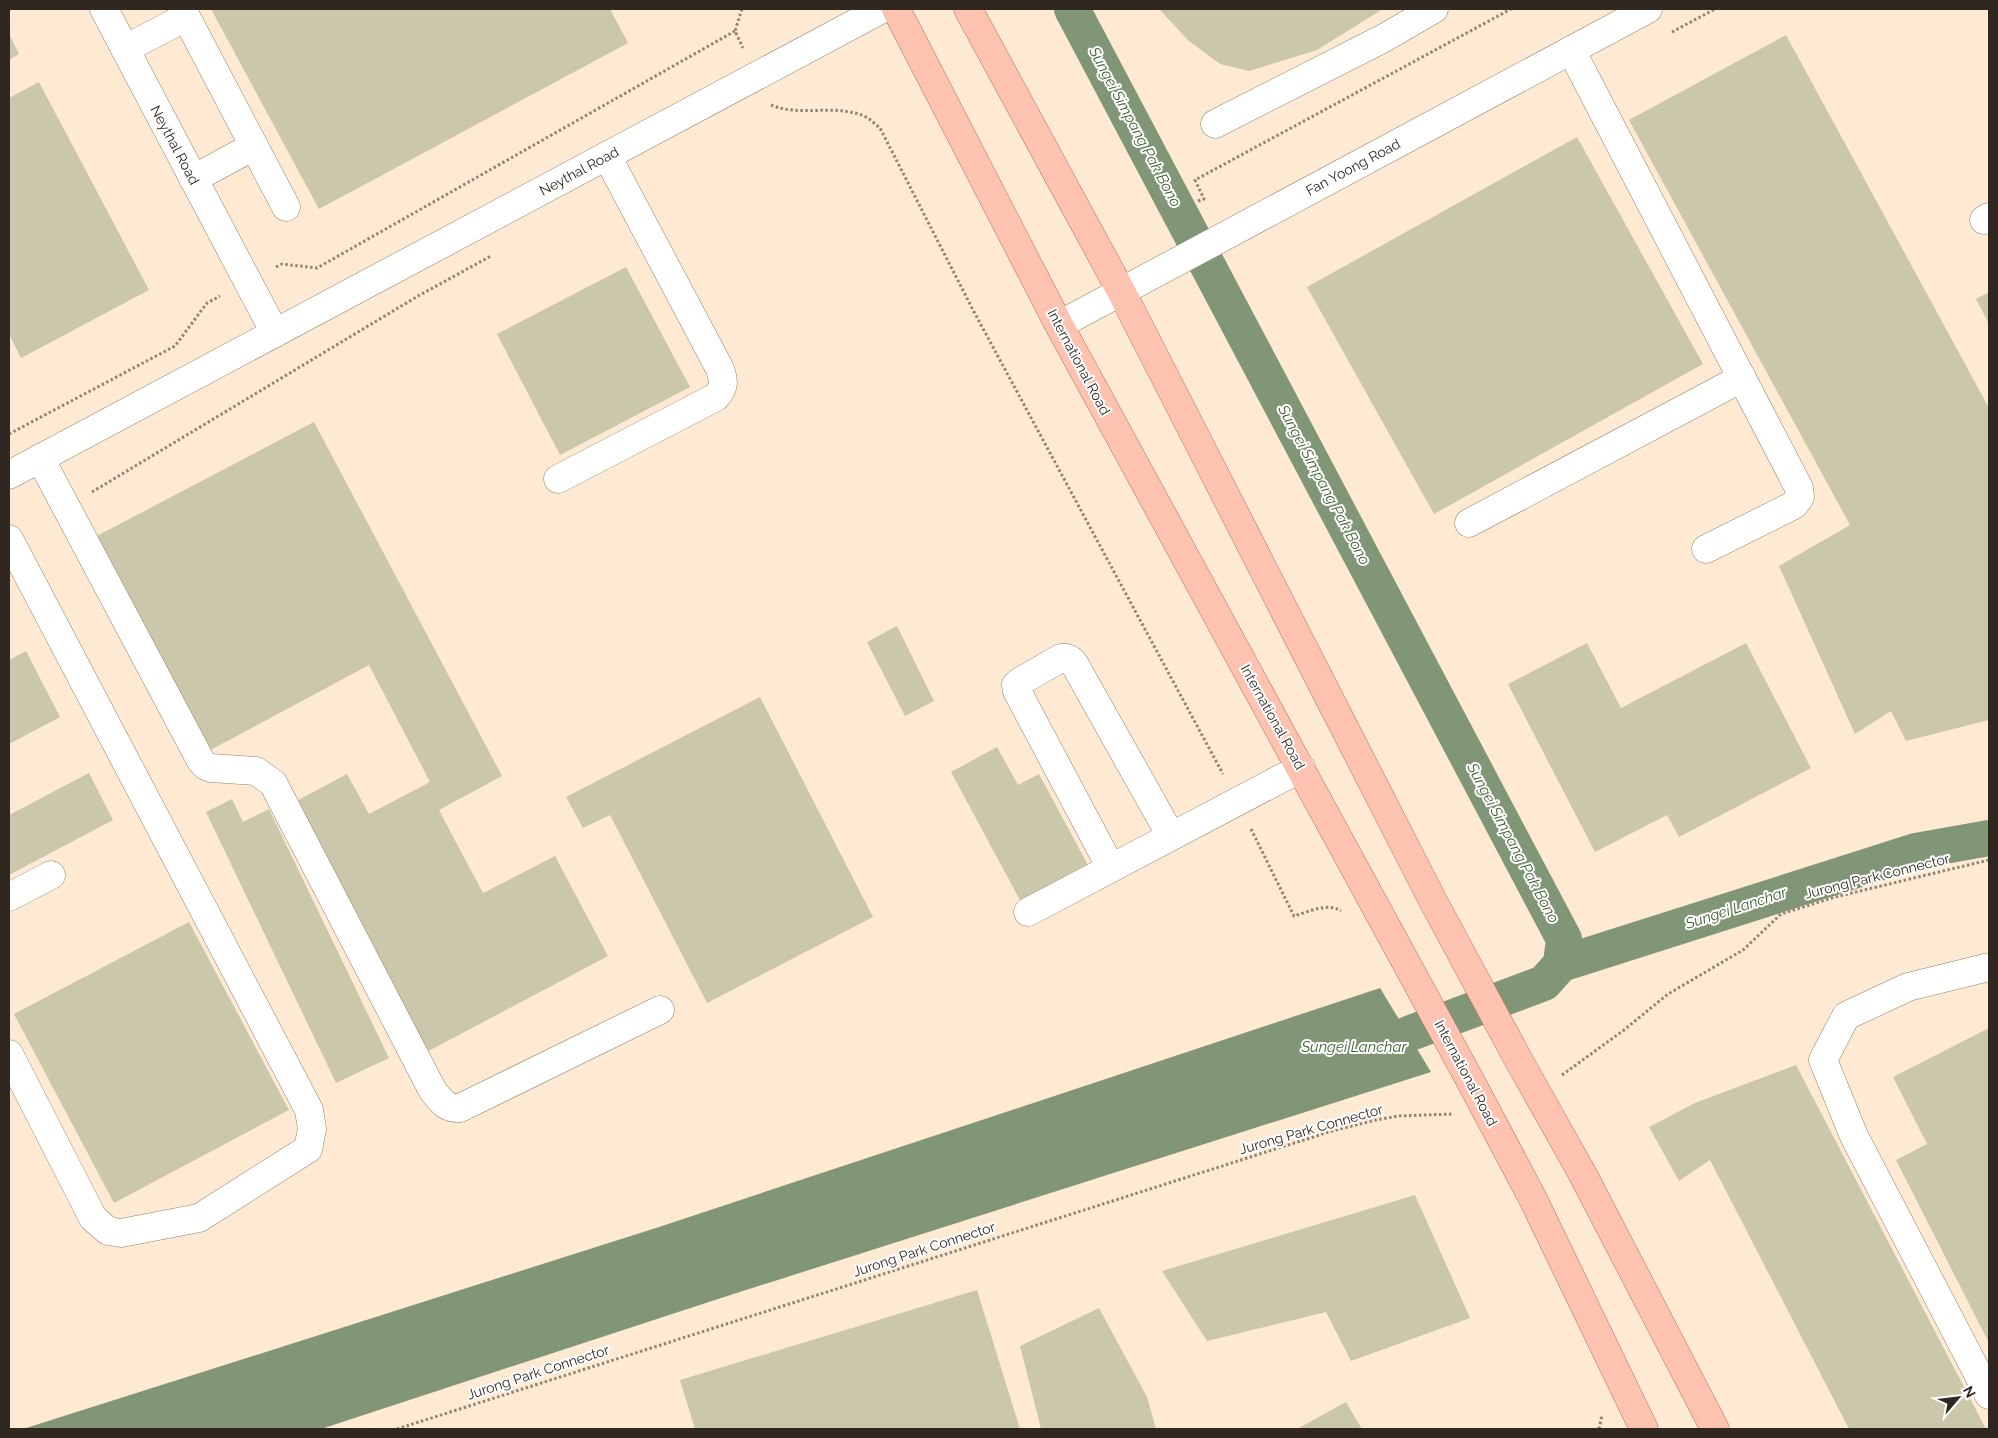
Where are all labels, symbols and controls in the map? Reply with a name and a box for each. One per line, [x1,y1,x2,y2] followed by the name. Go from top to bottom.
[1085,43,1185,210] water label: Sungei Simpang Pak Bono
[147,103,203,187] street label: Neythal Road
[1303,135,1403,199] street label: Fan Yoong Road
[537,143,621,199] street label: Neythal Road
[1044,306,1114,418] street label: International Road
[1274,401,1374,568] water label: Sungei Simpang Pak Bono
[1238,662,1308,772] street label: International Road
[1463,759,1563,926] water label: Sungei Simpang Pak Bono
[1803,850,1951,902] street label: Jurong Park Connector
[1682,883,1790,933] water label: Sungei Lanchar
[1431,1017,1501,1129] street label: International Road
[1300,1038,1407,1056] water label: Sungei Lanchar
[1237,1101,1385,1157] street label: Jurong Park Connector
[851,1218,997,1280] street label: Jurong Park Connector
[465,1341,611,1403] street label: Jurong Park Connector
[1933,1373,1983,1423] north arrow
[1960,1383,1979,1400] text: N

